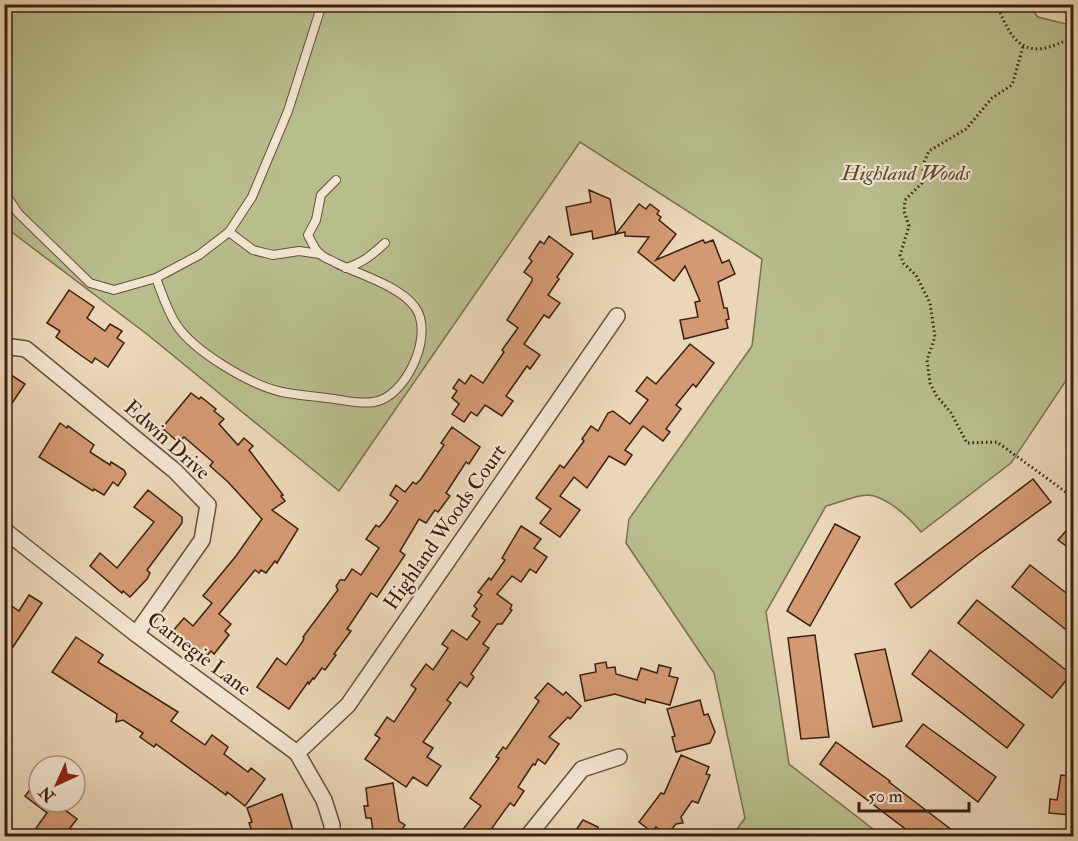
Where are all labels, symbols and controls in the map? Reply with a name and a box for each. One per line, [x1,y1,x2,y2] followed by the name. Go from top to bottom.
[841,160,971,187] park label: Highland Woods
[118,394,216,486] street label: Edwin Drive
[378,439,512,615] street label: Highland Woods Court
[141,606,257,702] street label: Carnegie Lane
[27,754,87,814] north arrow
[859,775,968,813] scale bar
[34,781,60,807] text: N
[868,785,903,808] text: 50 m

